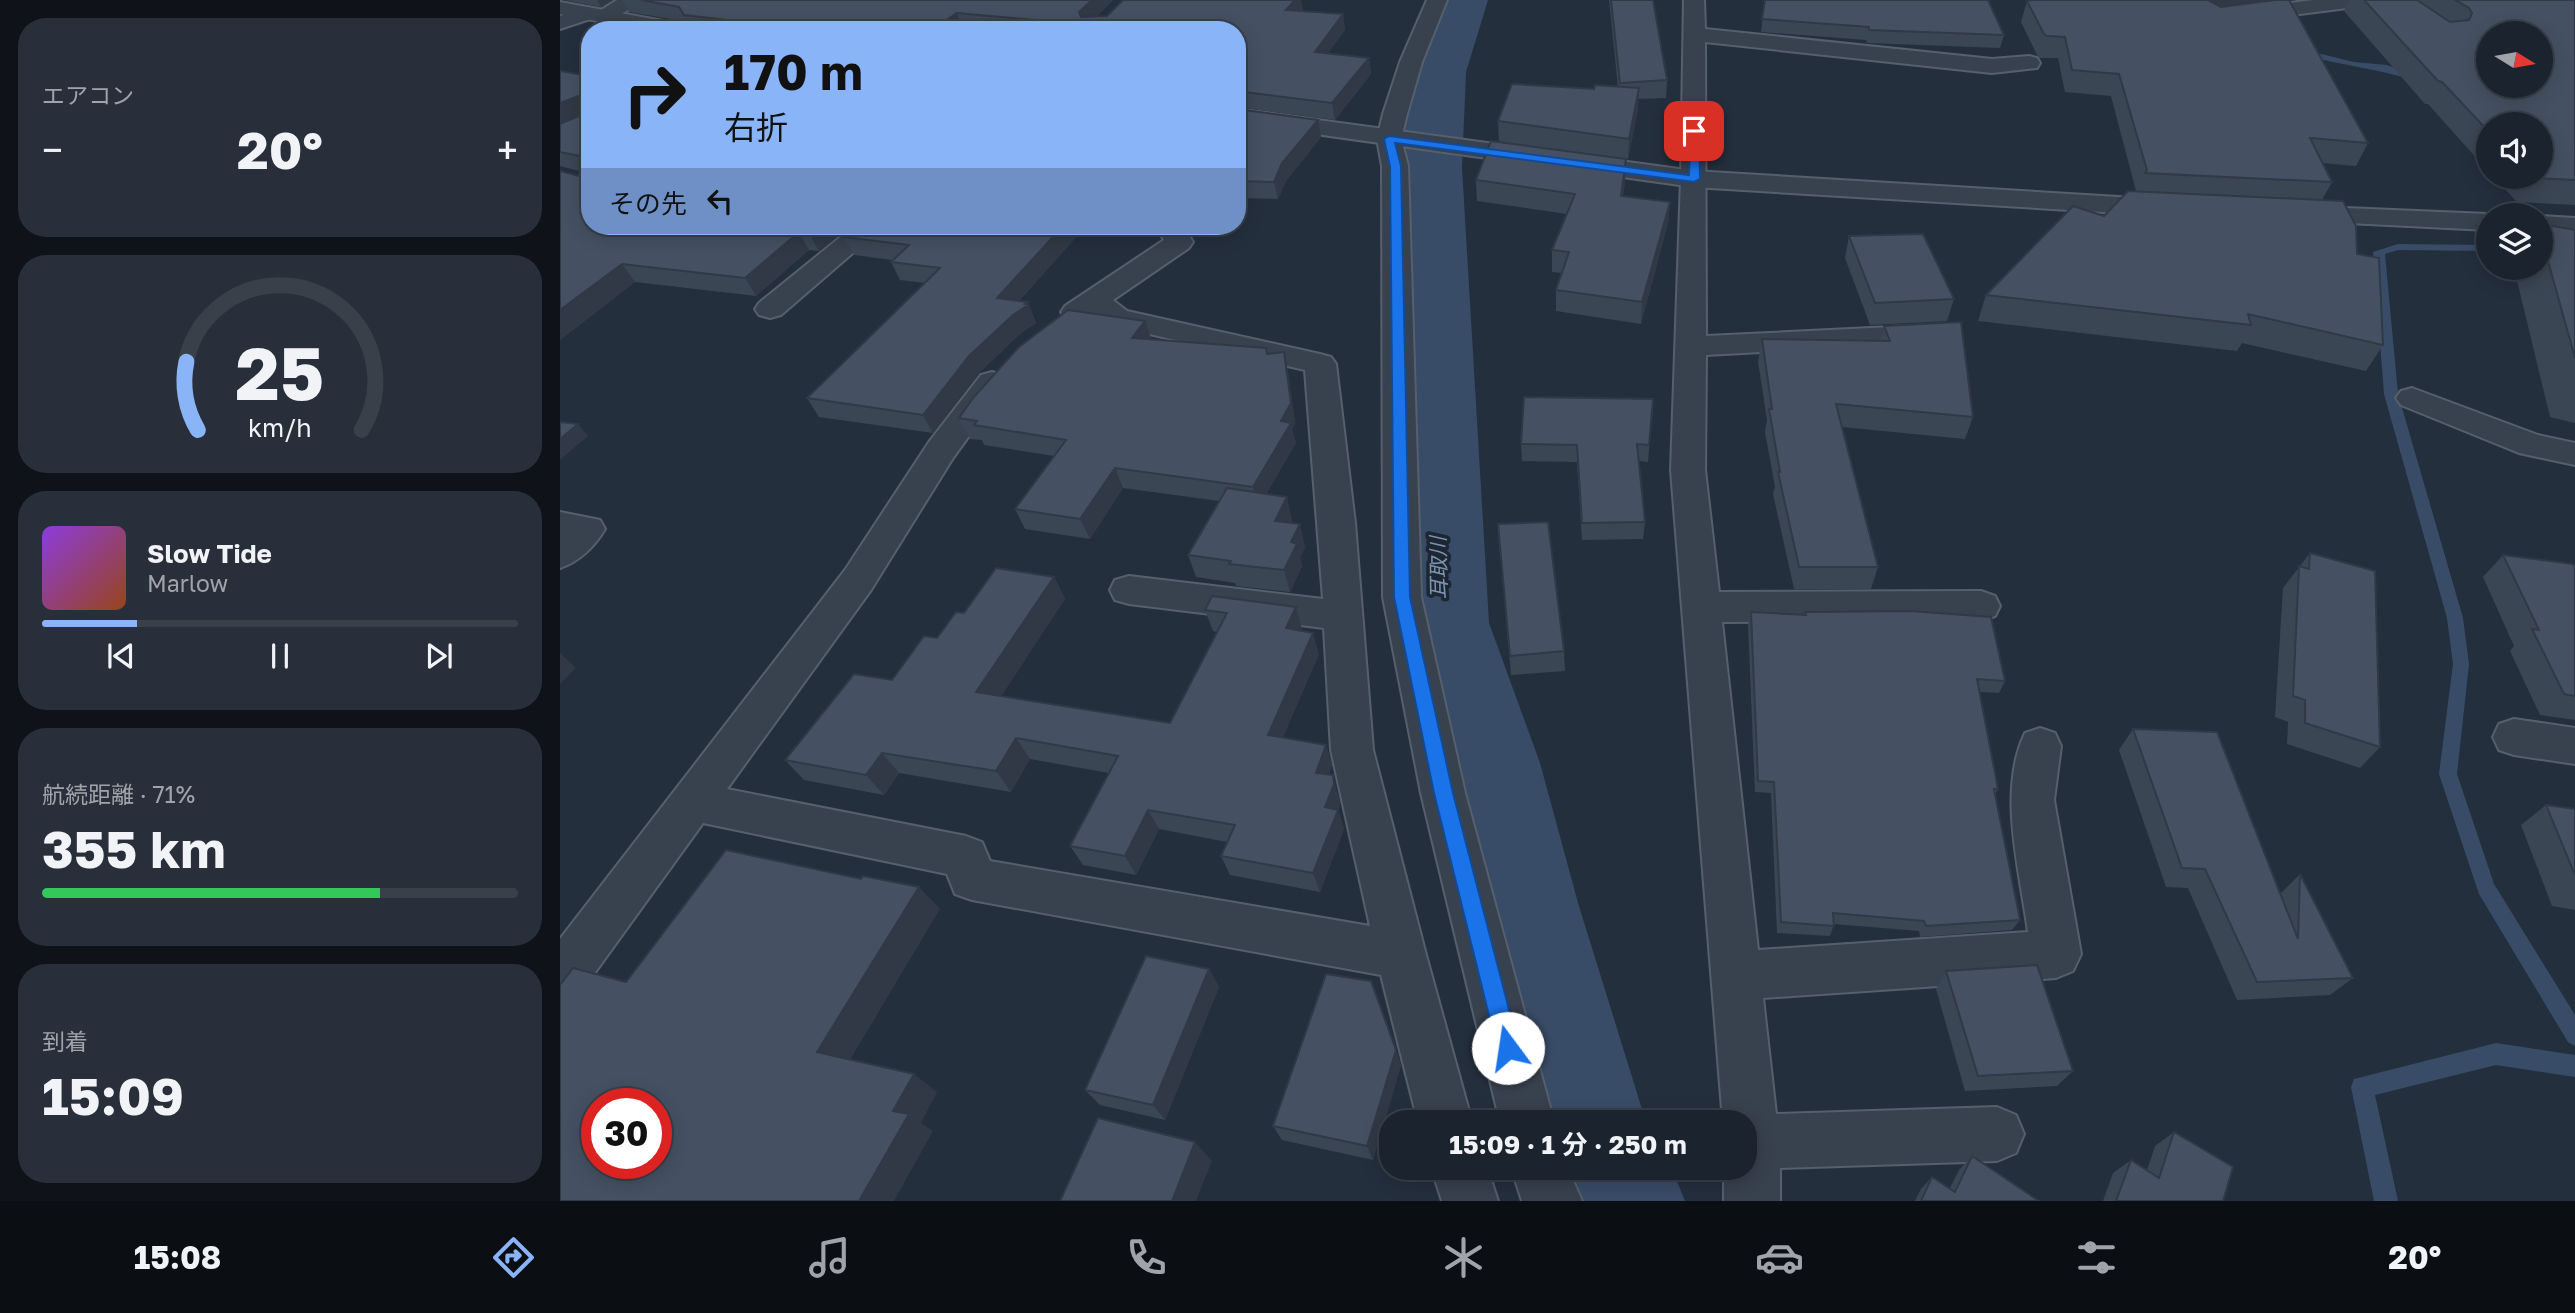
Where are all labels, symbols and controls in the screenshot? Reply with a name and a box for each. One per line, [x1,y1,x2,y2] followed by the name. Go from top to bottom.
[2476,21,2553,98] north arrow
[2476,21,2553,280] map controls
[724,42,863,101] text: 170 m
[609,49,700,140] icon: right
[42,81,134,109] text: エアコン
[1664,101,1724,161] pin
[724,108,788,146] text: 右折
[1675,112,1713,150] icon: arrive
[2476,112,2553,189] button: sound
[237,118,323,180] text: 20°
[42,127,63,172] text: −
[497,127,518,172] text: +
[701,182,739,220] icon: left
[609,188,687,219] text: その先
[2476,203,2553,280] button: layers
[236,329,324,416] text: 25
[248,412,312,443] text: km/h
[1424,534,1452,600] water label: 耳取川
[147,538,272,569] text: Slow Tide
[147,569,228,597] text: Marlow
[102,637,140,675] icon: previous
[261,637,299,675] icon: pause
[420,637,458,675] icon: next
[42,780,195,808] text: 航続距離 · 71%
[42,817,226,879] text: 355 km
[1471,1011,1545,1085] position arrow
[42,1027,88,1055] text: 到着
[42,1064,184,1126] text: 15:09
[581,1088,672,1179] speed limit sign: 30
[1449,1129,1687,1160] text: 15:09 · 1 分 · 250 m
[489,1233,538,1282] icon: directions
[805,1233,854,1282] icon: music
[1122,1233,1171,1282] icon: phone
[1439,1233,1488,1282] icon: climate
[1755,1233,1804,1282] icon: car
[2072,1233,2121,1282] icon: filters
[134,1238,221,1276] text: 15:08
[2388,1238,2441,1276] text: 20°

